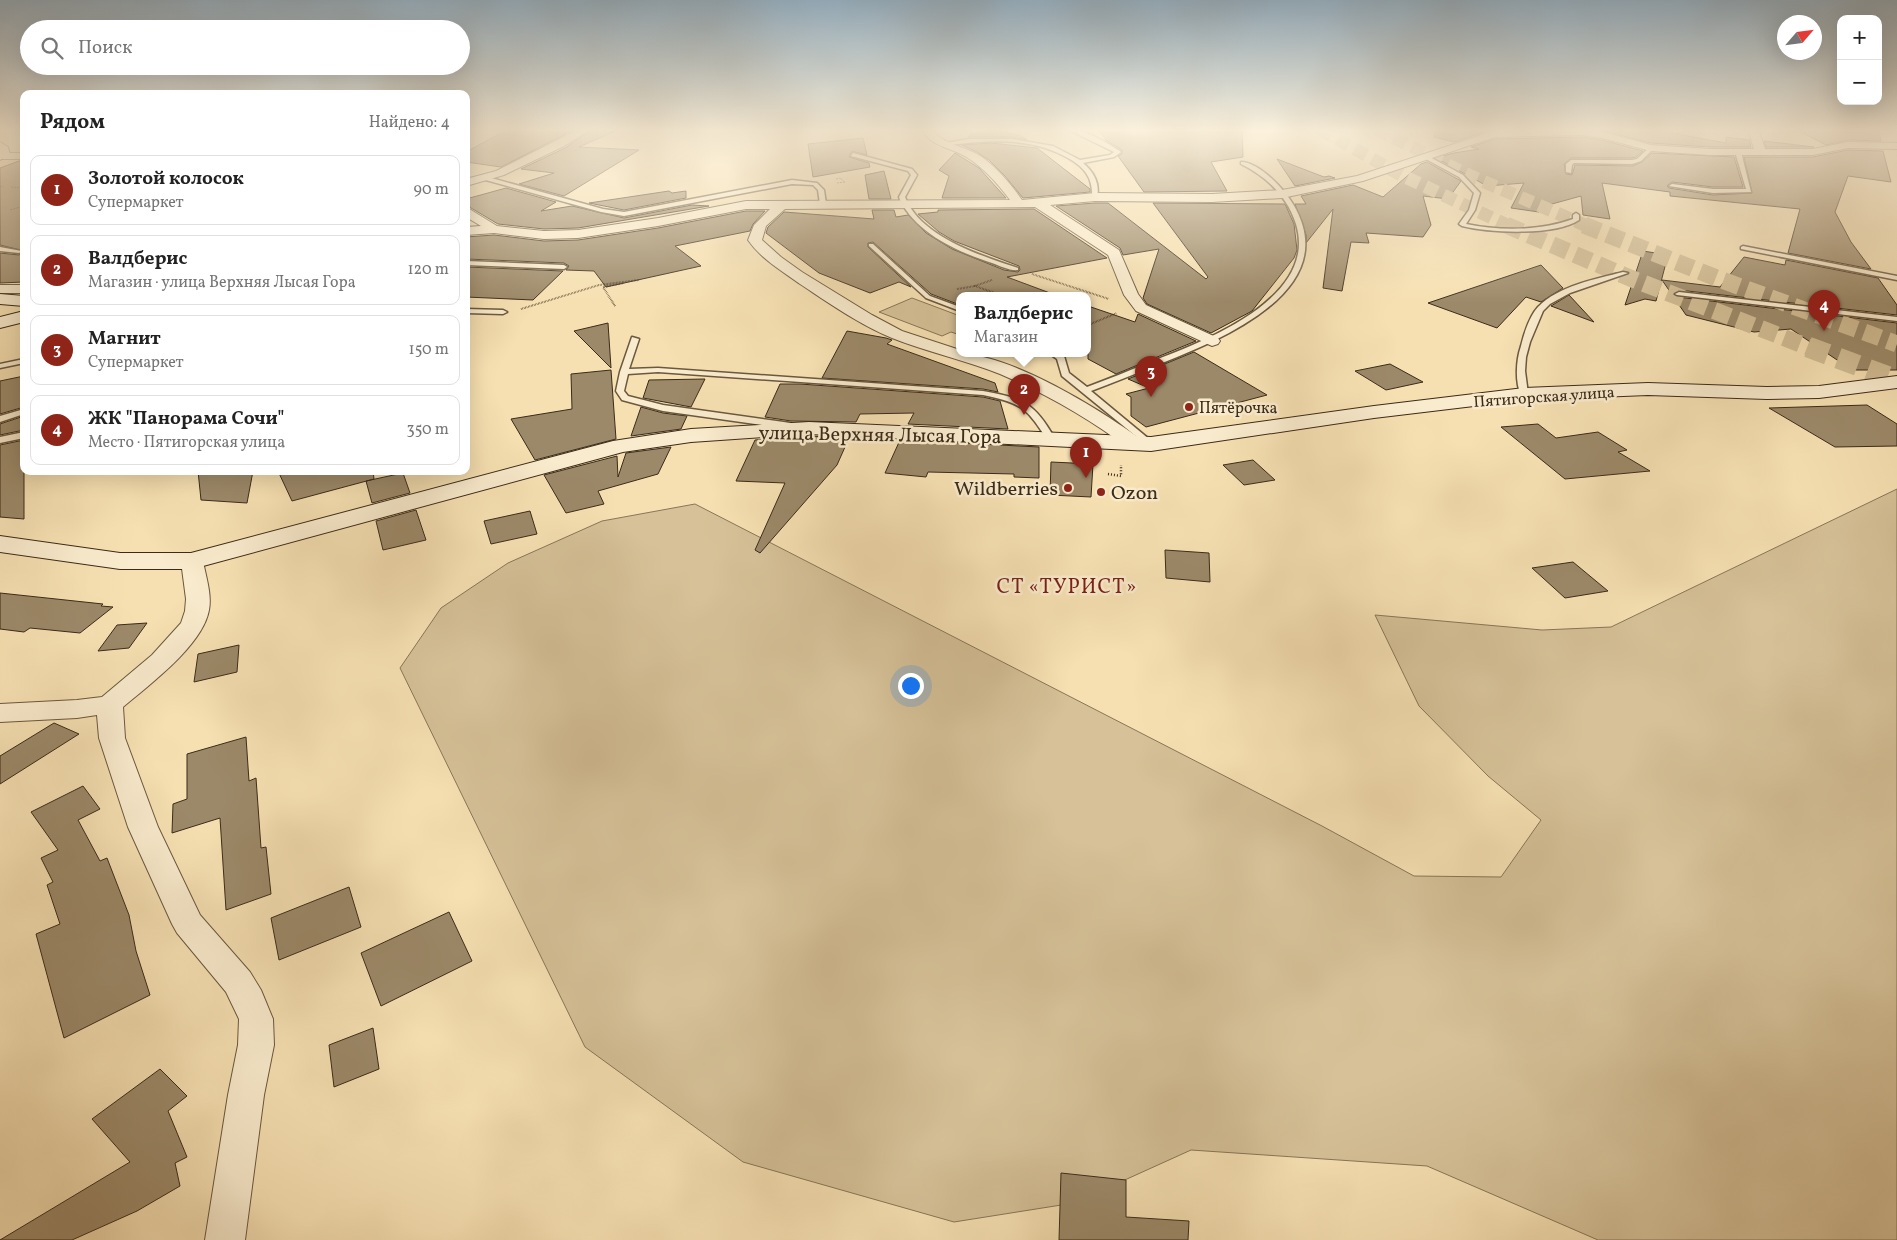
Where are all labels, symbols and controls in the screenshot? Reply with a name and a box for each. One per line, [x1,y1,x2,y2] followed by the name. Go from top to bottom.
[1777,15,1822,60] north arrow
[1837,15,1882,105] map controls
[1837,15,1882,60] button: +
[20,20,470,75] search box
[38,34,66,62] icon: search
[78,35,132,61] text: Поиск
[1837,60,1882,105] button: −
[40,108,105,137] text: Рядом
[369,112,450,134] text: Найдено: 4
[88,166,244,192] text: Золотой колосок
[54,179,60,201] text: 1
[413,179,449,201] text: 90 m
[88,192,184,214] text: Супермаркет
[88,246,187,272] text: Валдберис
[53,259,61,281] text: 2
[407,259,449,281] text: 120 m
[88,272,356,294] text: Магазин · улица Верхняя Лысая Гора
[1808,290,1840,331] pin: 4
[956,292,1091,357] popup
[974,301,1073,327] text: Валдберис
[88,326,161,352] text: Магнит
[974,327,1038,349] text: Магазин
[53,339,61,361] text: 3
[408,339,449,361] text: 150 m
[88,352,184,374] text: Супермаркет
[1135,356,1167,397] pin: 3
[1008,374,1040,415] pin: 2
[1473,382,1616,414] street label: Пятигорская улица
[1199,398,1278,420] place label: Пятёрочка
[1183,401,1195,413] marker: Пятёрочка
[88,406,284,432] text: ЖК "Панорама Сочи"
[52,419,62,441] text: 4
[406,419,449,441] text: 350 m
[758,420,1002,452] street label: улица Верхняя Лысая Гора
[88,432,285,454] text: Место · Пятигорская улица
[1070,437,1102,478] pin: 1
[954,476,1058,504] place label: Wildberries
[1111,480,1158,508] place label: Ozon
[1062,482,1074,494] marker: Wildberries
[1095,486,1107,498] marker: Ozon
[997,573,1137,602] district label: СТ «ТУРИСТ»
[898,673,924,699] your location

